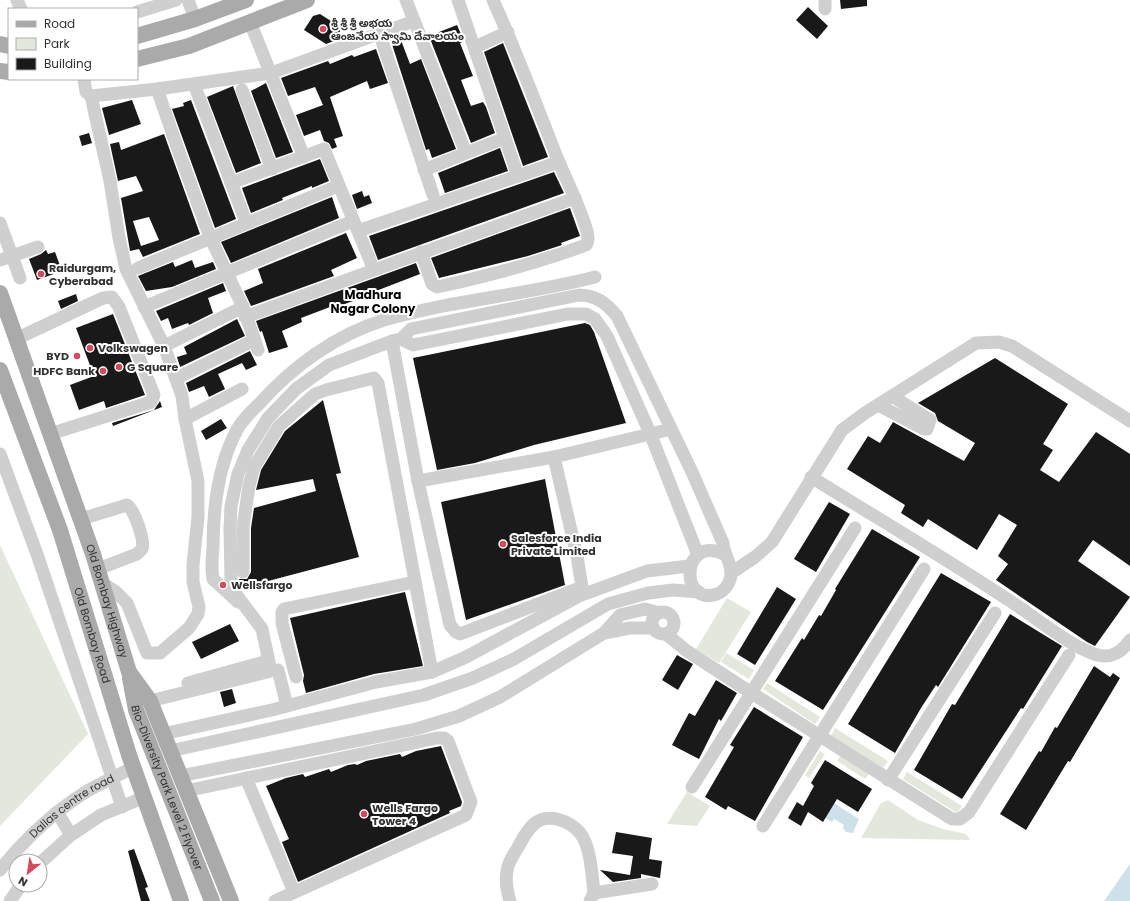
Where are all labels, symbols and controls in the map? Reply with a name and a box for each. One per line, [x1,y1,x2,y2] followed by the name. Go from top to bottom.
[8,8,138,80] legend
[44,15,75,32] text: Road
[331,15,464,44] place label: శ్రీ శ్రీ శ్రీ అభయ ఆంజనేయ స్వామి దేవాలయం
[318,24,328,34] marker: శ్రీ శ్రీ శ్రీ అభయ ఆంజనేయ స్వామి దేవాలయం
[44,35,71,52] text: Park
[44,55,92,72] text: Building
[49,260,116,289] place label: Raidurgam, Cyberabad
[36,269,46,279] marker: Raidurgam, Cyberabad
[331,286,416,317] district label: Madhura Nagar Colony
[98,340,168,356] place label: Volkswagen
[85,343,95,353] marker: Volkswagen
[46,348,69,364] place label: BYD
[72,351,82,361] marker: BYD
[127,359,179,375] place label: G Square
[114,362,124,372] marker: G Square
[33,363,95,379] place label: HDFC Bank
[98,366,108,376] marker: HDFC Bank
[511,530,602,559] place label: Salesforce India Private Limited
[498,539,508,549] marker: Salesforce India Private Limited
[82,542,132,661] street label: Old Bombay Highway
[231,577,293,593] place label: Wellsfargo
[218,580,228,590] marker: Wellsfargo
[70,585,115,685] street label: Old Bombay Road
[127,704,207,872] street label: Bio-Diversity Park Level 2 Flyover
[26,770,117,841] street label: Dallas centre road
[372,800,438,829] place label: Wells Fargo Tower 4
[359,809,369,819] marker: Wells Fargo Tower 4
[8,853,48,893] north arrow
[15,873,31,891] text: N

